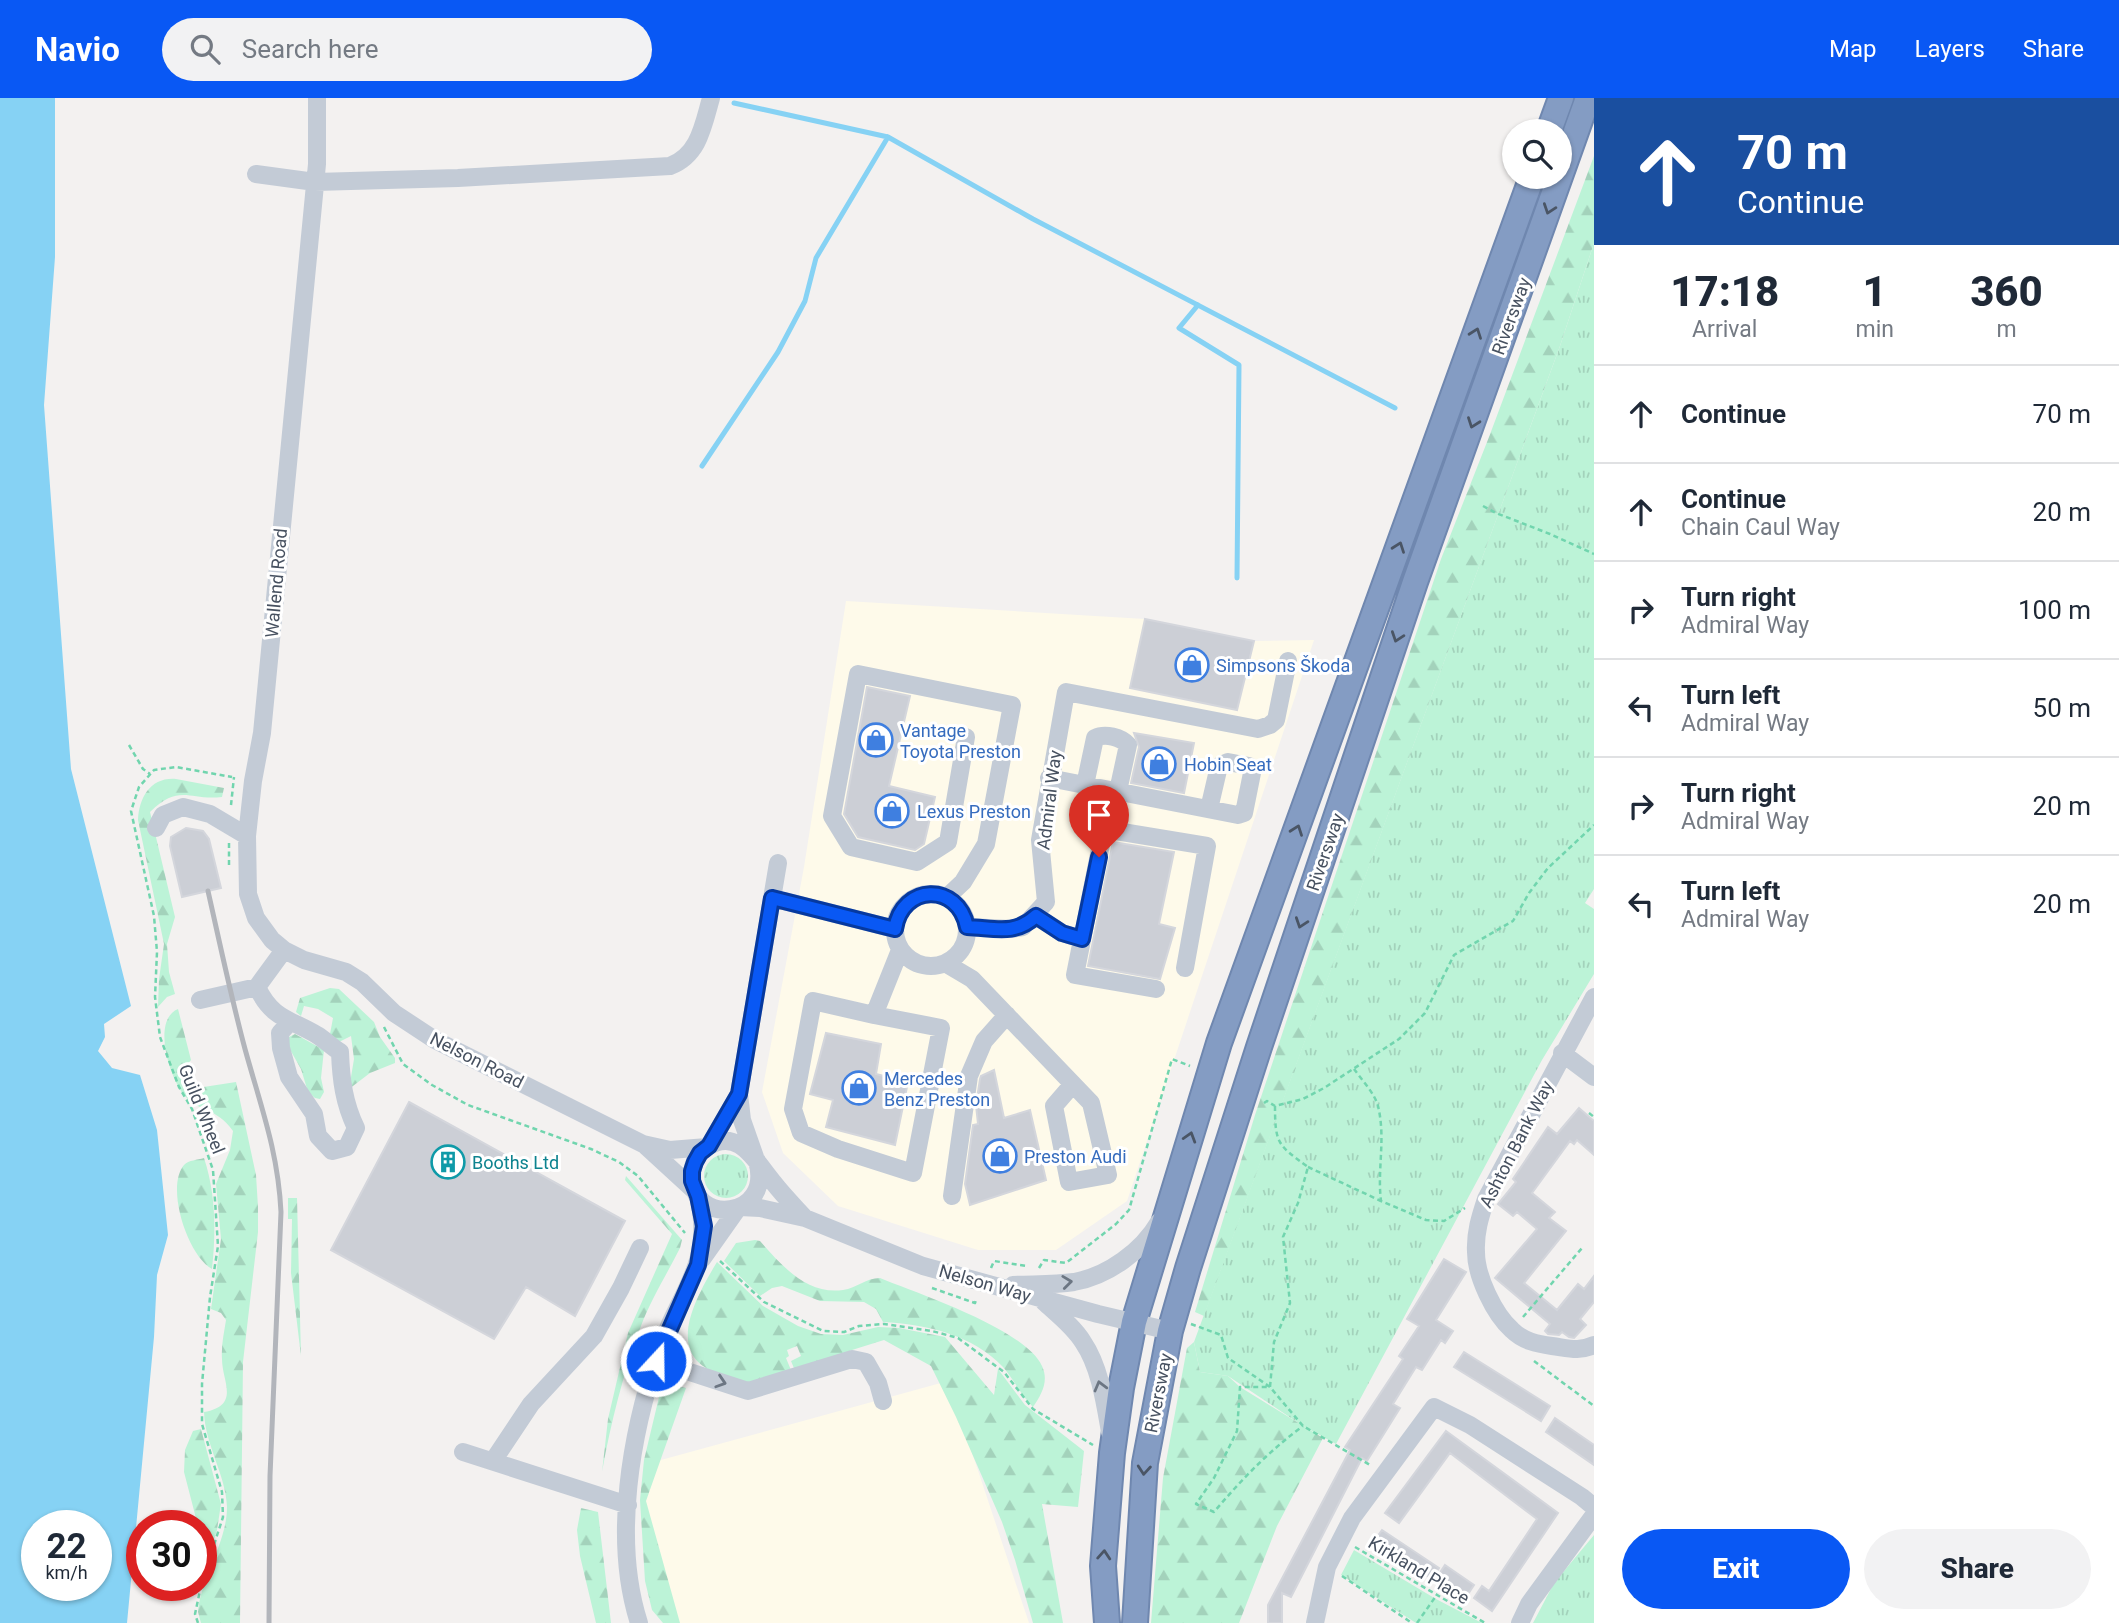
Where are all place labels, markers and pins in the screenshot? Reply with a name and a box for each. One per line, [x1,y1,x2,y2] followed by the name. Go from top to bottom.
[1173,646,1211,684] shop icon: Simpsons Škoda
[1216,655,1350,676] place label: Simpsons Škoda
[900,720,1021,762] place label: Vantage Toyota Preston
[857,721,895,759] shop icon: Vantage Toyota Preston
[1140,745,1178,783] shop icon: Hobin Seat
[1184,754,1272,775] place label: Hobin Seat
[1069,785,1129,857] pin
[873,792,911,830] shop icon: Lexus Preston
[917,801,1031,822] place label: Lexus Preston
[884,1068,990,1110] place label: Mercedes Benz Preston
[840,1069,878,1107] shop icon: Mercedes Benz Preston
[981,1137,1019,1175] shop icon: Preston Audi
[429,1143,467,1181] building icon: Booths Ltd
[1024,1146,1127,1167] place label: Preston Audi
[472,1152,559,1173] place label: Booths Ltd

